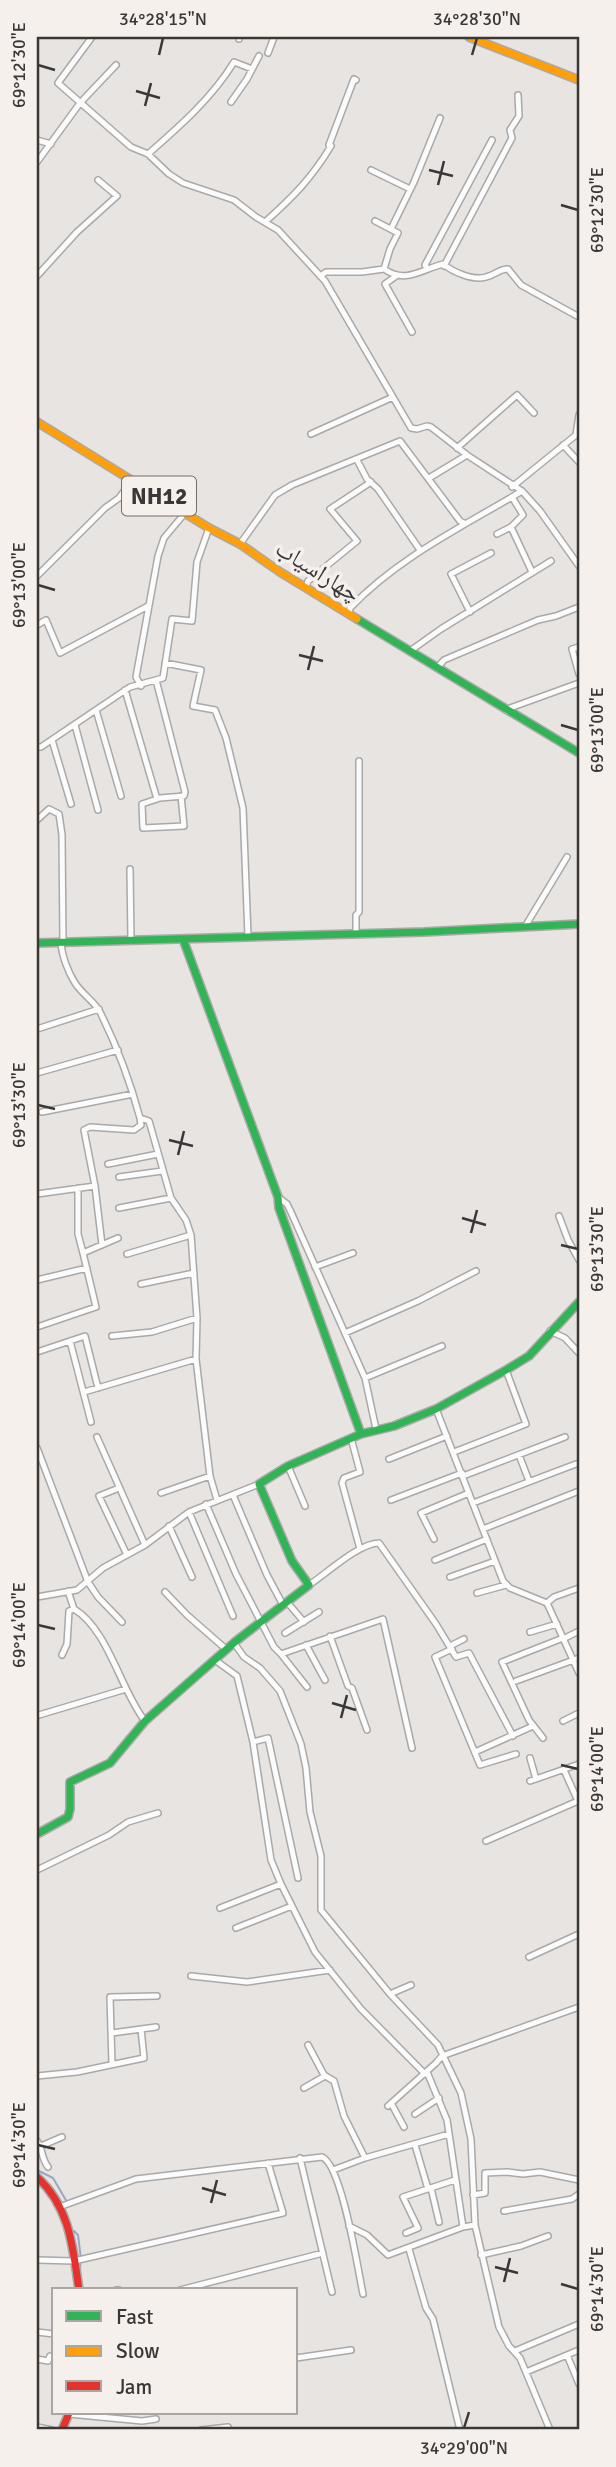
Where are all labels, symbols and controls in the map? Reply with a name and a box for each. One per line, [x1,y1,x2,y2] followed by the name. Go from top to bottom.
[119,8,207,30] text: 34°28'15"N
[433,8,521,30] text: 34°28'30"N
[8,22,30,108] text: 69°12'30"E
[586,167,608,253] text: 69°12'30"E
[122,476,196,516] road number: NH12
[270,533,366,609] street label: چهاراسیاب
[8,542,30,628] text: 69°13'00"E
[586,687,608,773] text: 69°13'00"E
[8,1062,30,1148] text: 69°13'30"E
[586,1206,608,1292] text: 69°13'30"E
[8,1582,30,1668] text: 69°14'00"E
[586,1726,608,1812] text: 69°14'00"E
[8,2102,30,2188] text: 69°14'30"E
[586,2246,608,2332] text: 69°14'30"E
[52,2288,298,2414] legend
[116,2304,153,2330] text: Fast
[116,2338,160,2364] text: Slow
[116,2374,152,2400] text: Jam
[420,2437,508,2459] text: 34°29'00"N

